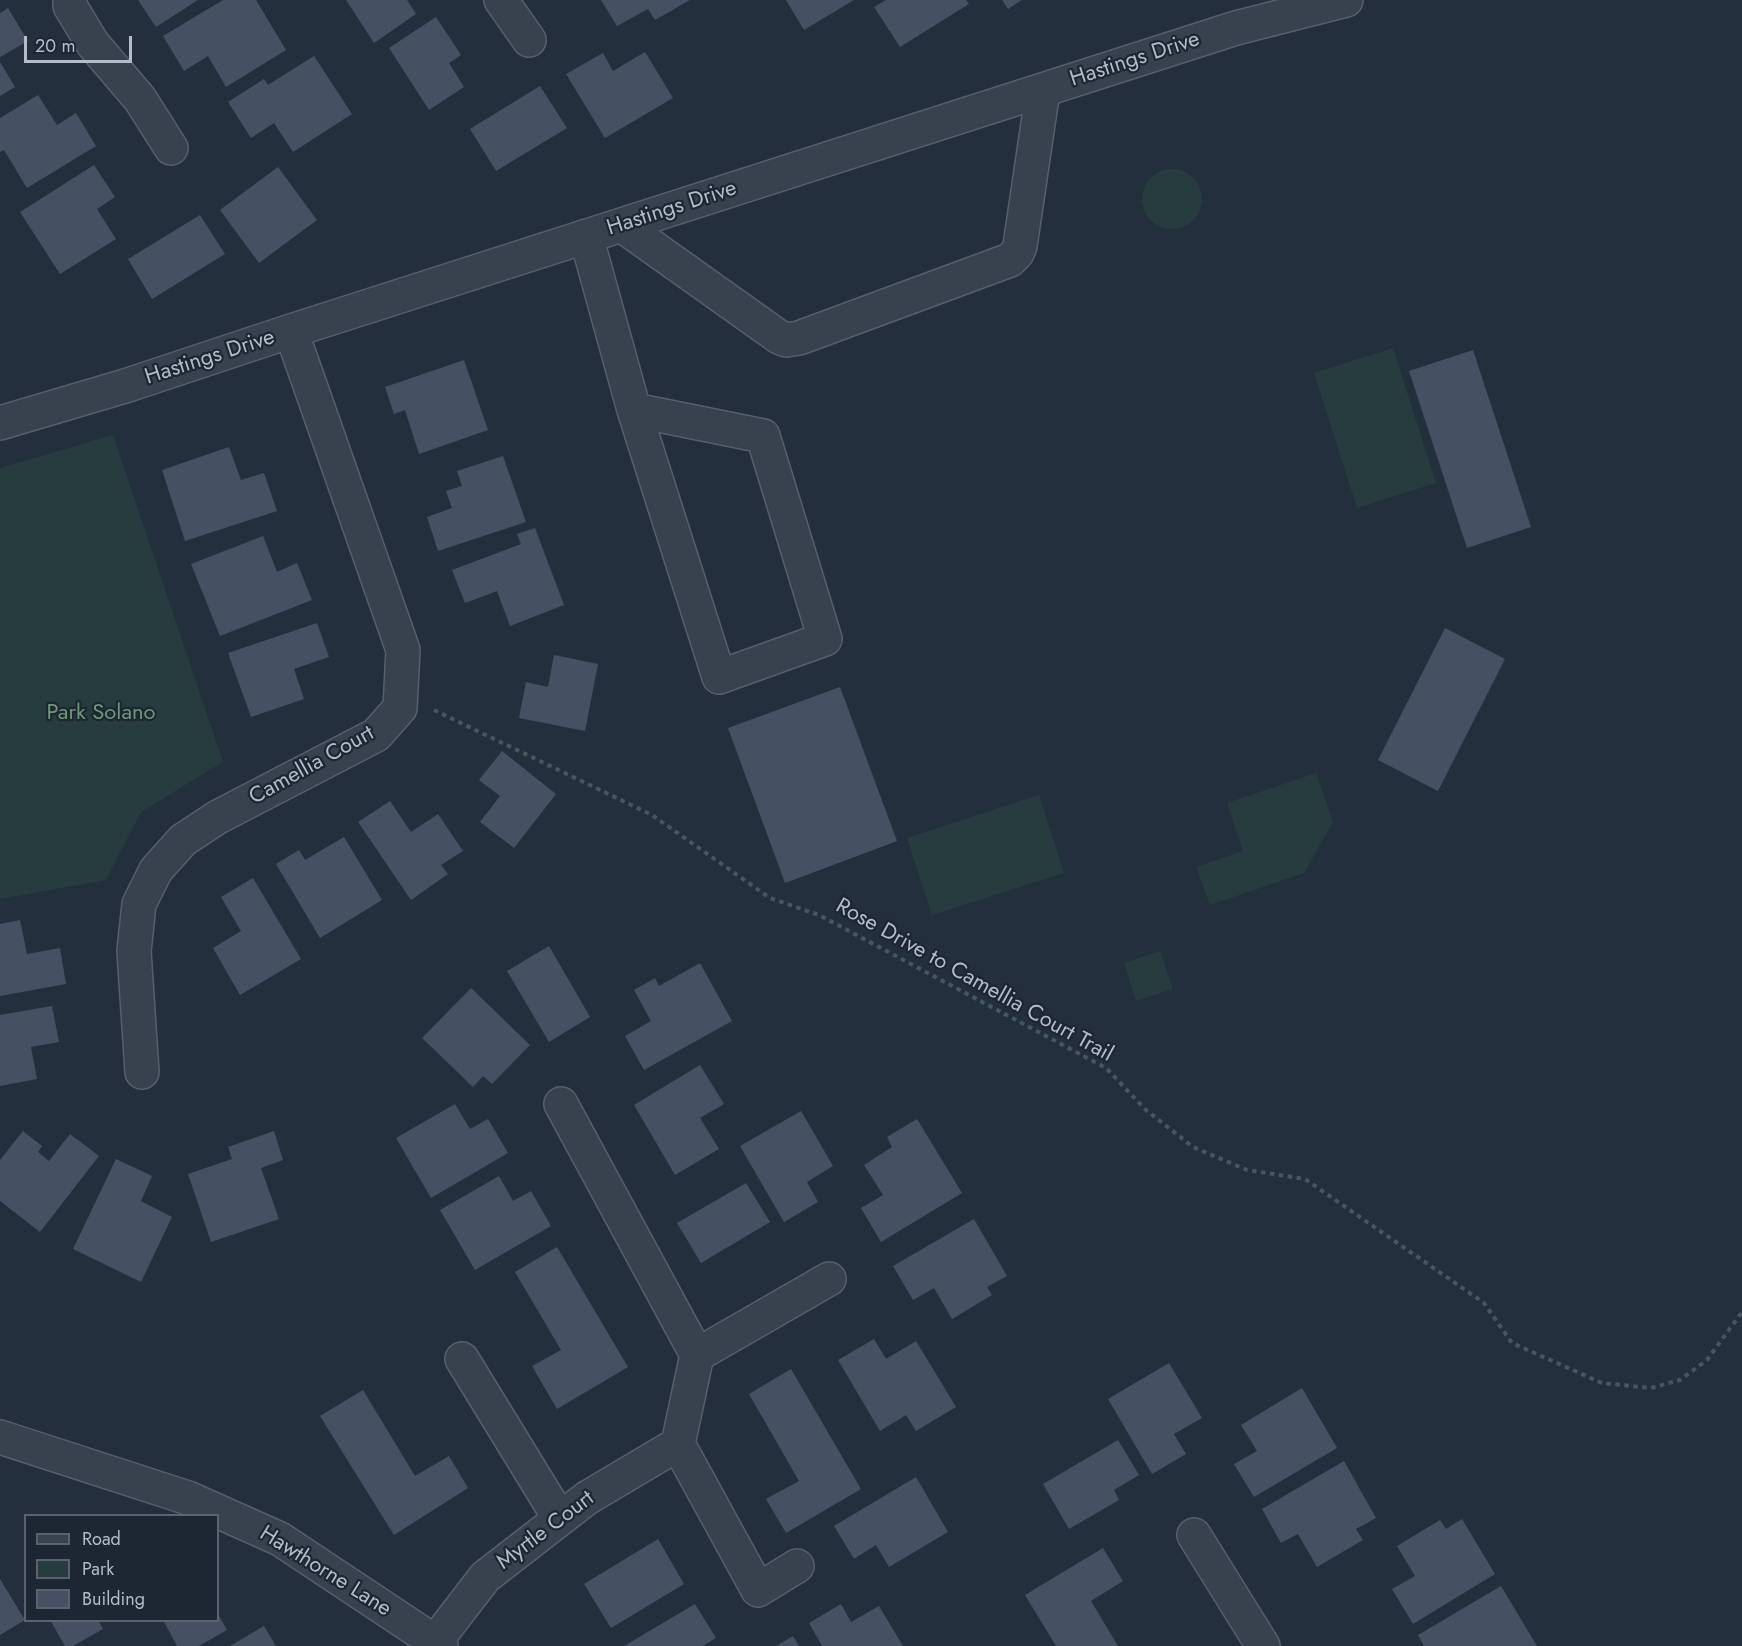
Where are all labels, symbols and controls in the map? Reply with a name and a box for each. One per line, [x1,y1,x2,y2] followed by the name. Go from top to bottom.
[27,24,135,62] scale bar
[1067,27,1203,93] street label: Hastings Drive
[35,33,75,59] text: 20 m
[604,176,740,242] street label: Hastings Drive
[142,325,278,391] street label: Hastings Drive
[46,701,156,727] park label: Park Solano
[245,721,379,811] street label: Camellia Court
[831,894,1117,1068] street label: Rose Drive to Camellia Court Trail
[492,1486,600,1576] street label: Myrtle Court
[24,1514,219,1622] legend
[254,1521,396,1623] street label: Hawthorne Lane
[82,1526,121,1552] text: Road
[82,1556,114,1582] text: Park
[82,1586,145,1612] text: Building

